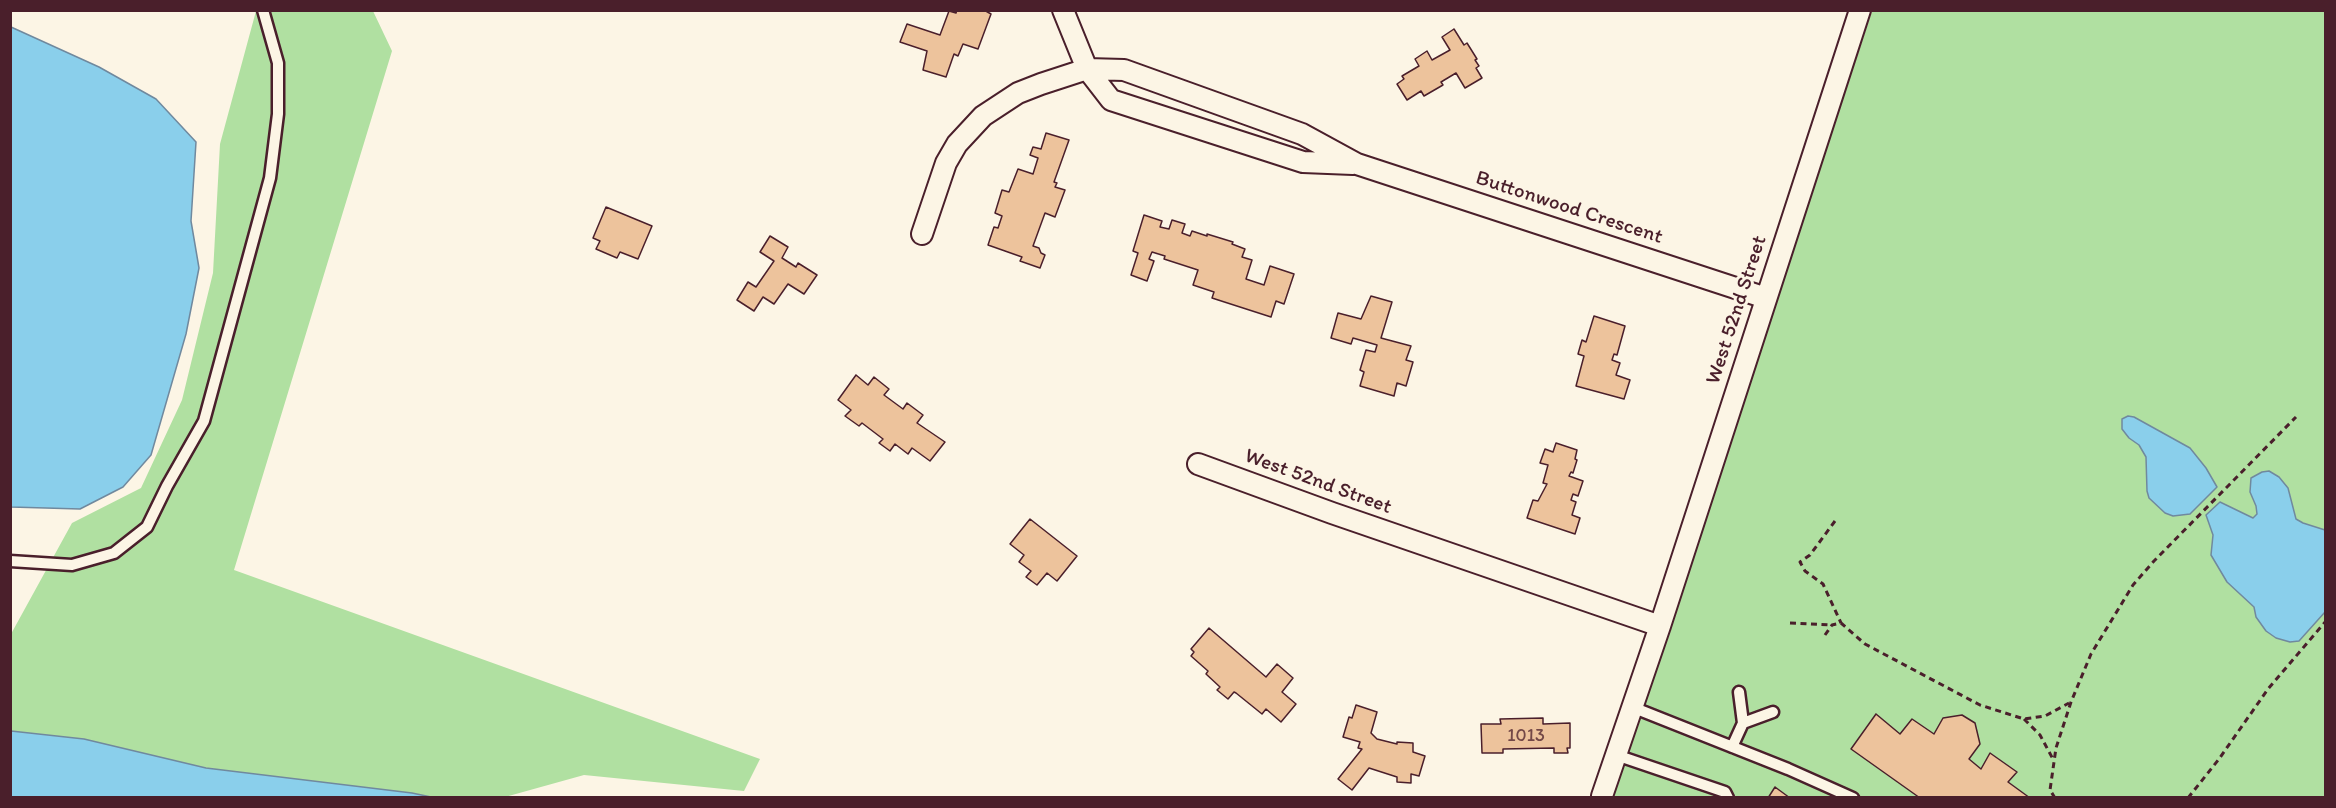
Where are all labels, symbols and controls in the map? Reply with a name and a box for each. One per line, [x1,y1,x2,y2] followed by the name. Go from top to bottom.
[1472,166,1666,250] street label: Buttonwood Crescent
[1701,233,1773,387] street label: West 52nd Street
[1241,444,1395,520] street label: West 52nd Street
[1507,725,1545,747] house number: 1013

